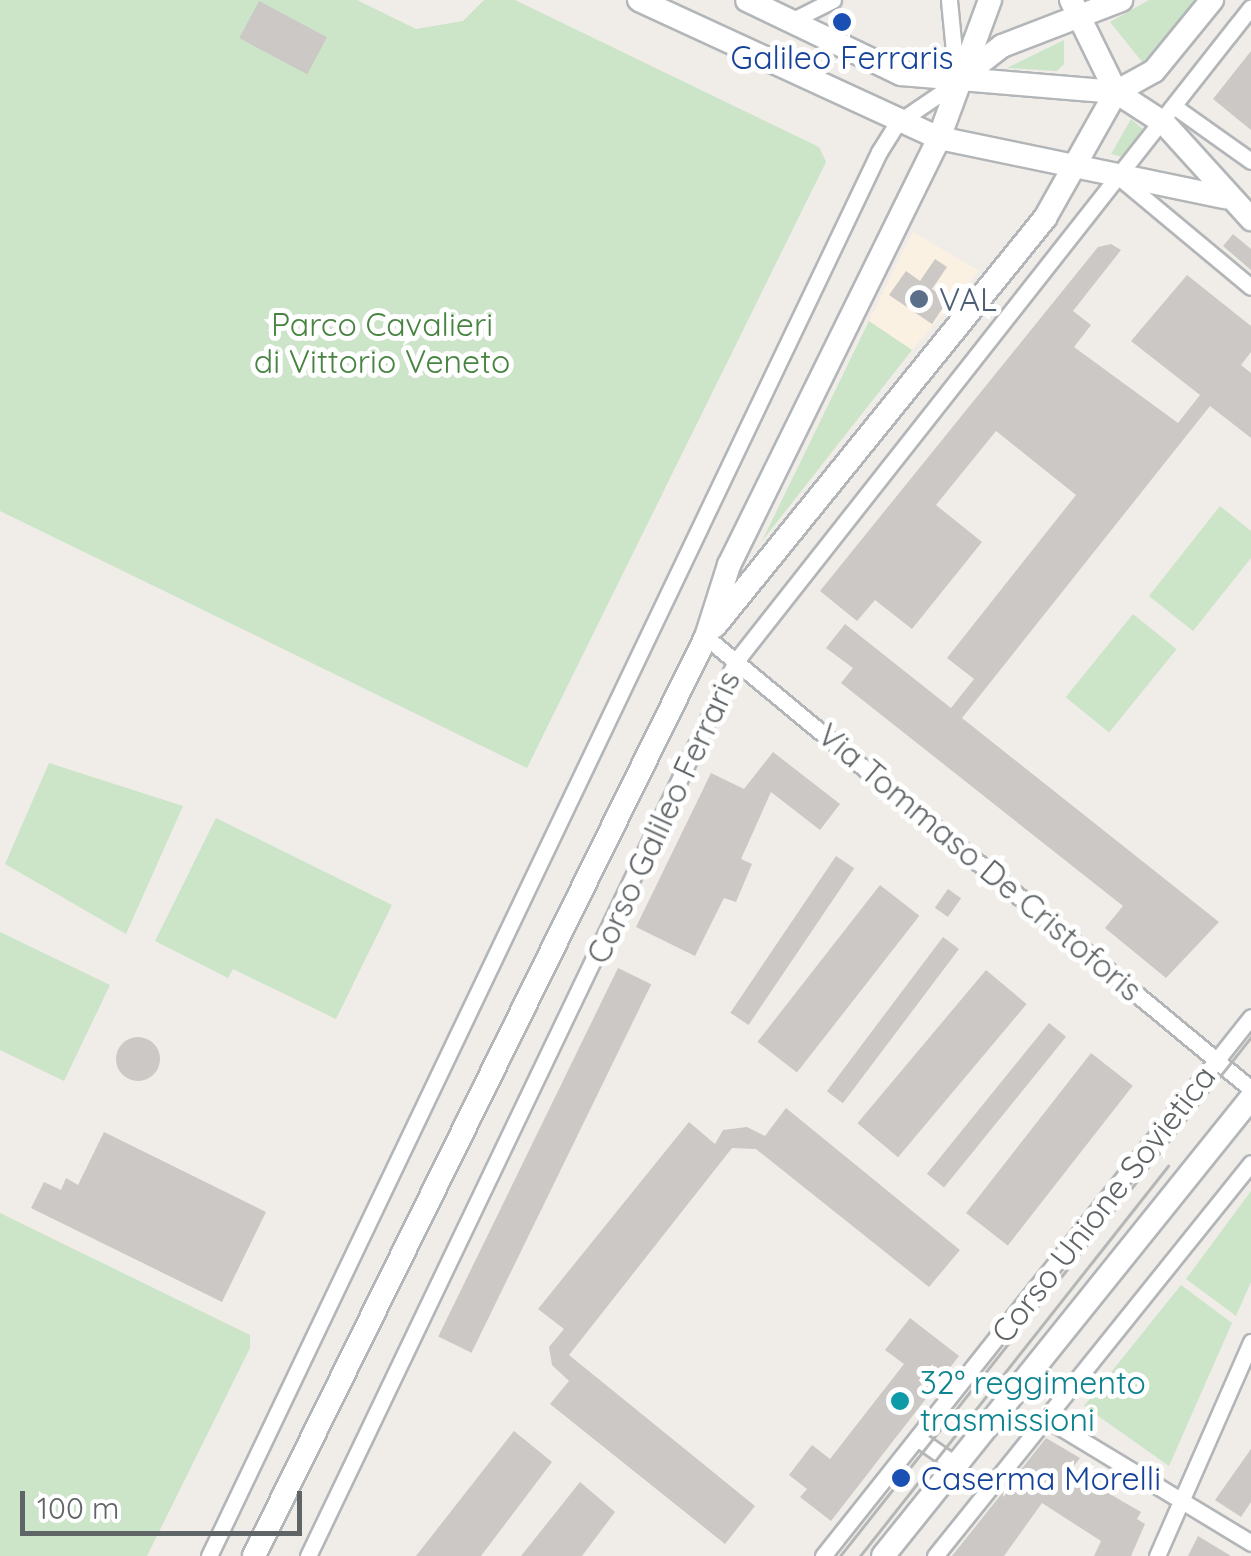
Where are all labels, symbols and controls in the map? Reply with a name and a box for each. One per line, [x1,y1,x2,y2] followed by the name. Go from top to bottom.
[831,11,853,33] marker: Galileo Ferraris
[730,38,954,76] place label: Galileo Ferraris
[939,280,997,318] place label: VAL
[908,288,930,310] marker: VAL
[254,306,510,381] park label: Parco Cavalieri di Vittorio Veneto
[578,665,748,969] street label: Corso Galileo Ferraris
[810,715,1150,1009] street label: Via Tommaso De Cristoforis
[983,1058,1223,1350] street label: Corso Unione Sovietica
[920,1364,1146,1439] place label: 32° reggimento trasmissioni
[889,1390,911,1412] marker: 32° reggimento trasmissioni
[921,1459,1161,1497] place label: Caserma Morelli
[890,1467,912,1489] marker: Caserma Morelli
[25,1471,308,1533] scale bar
[37,1489,119,1527] text: 100 m

